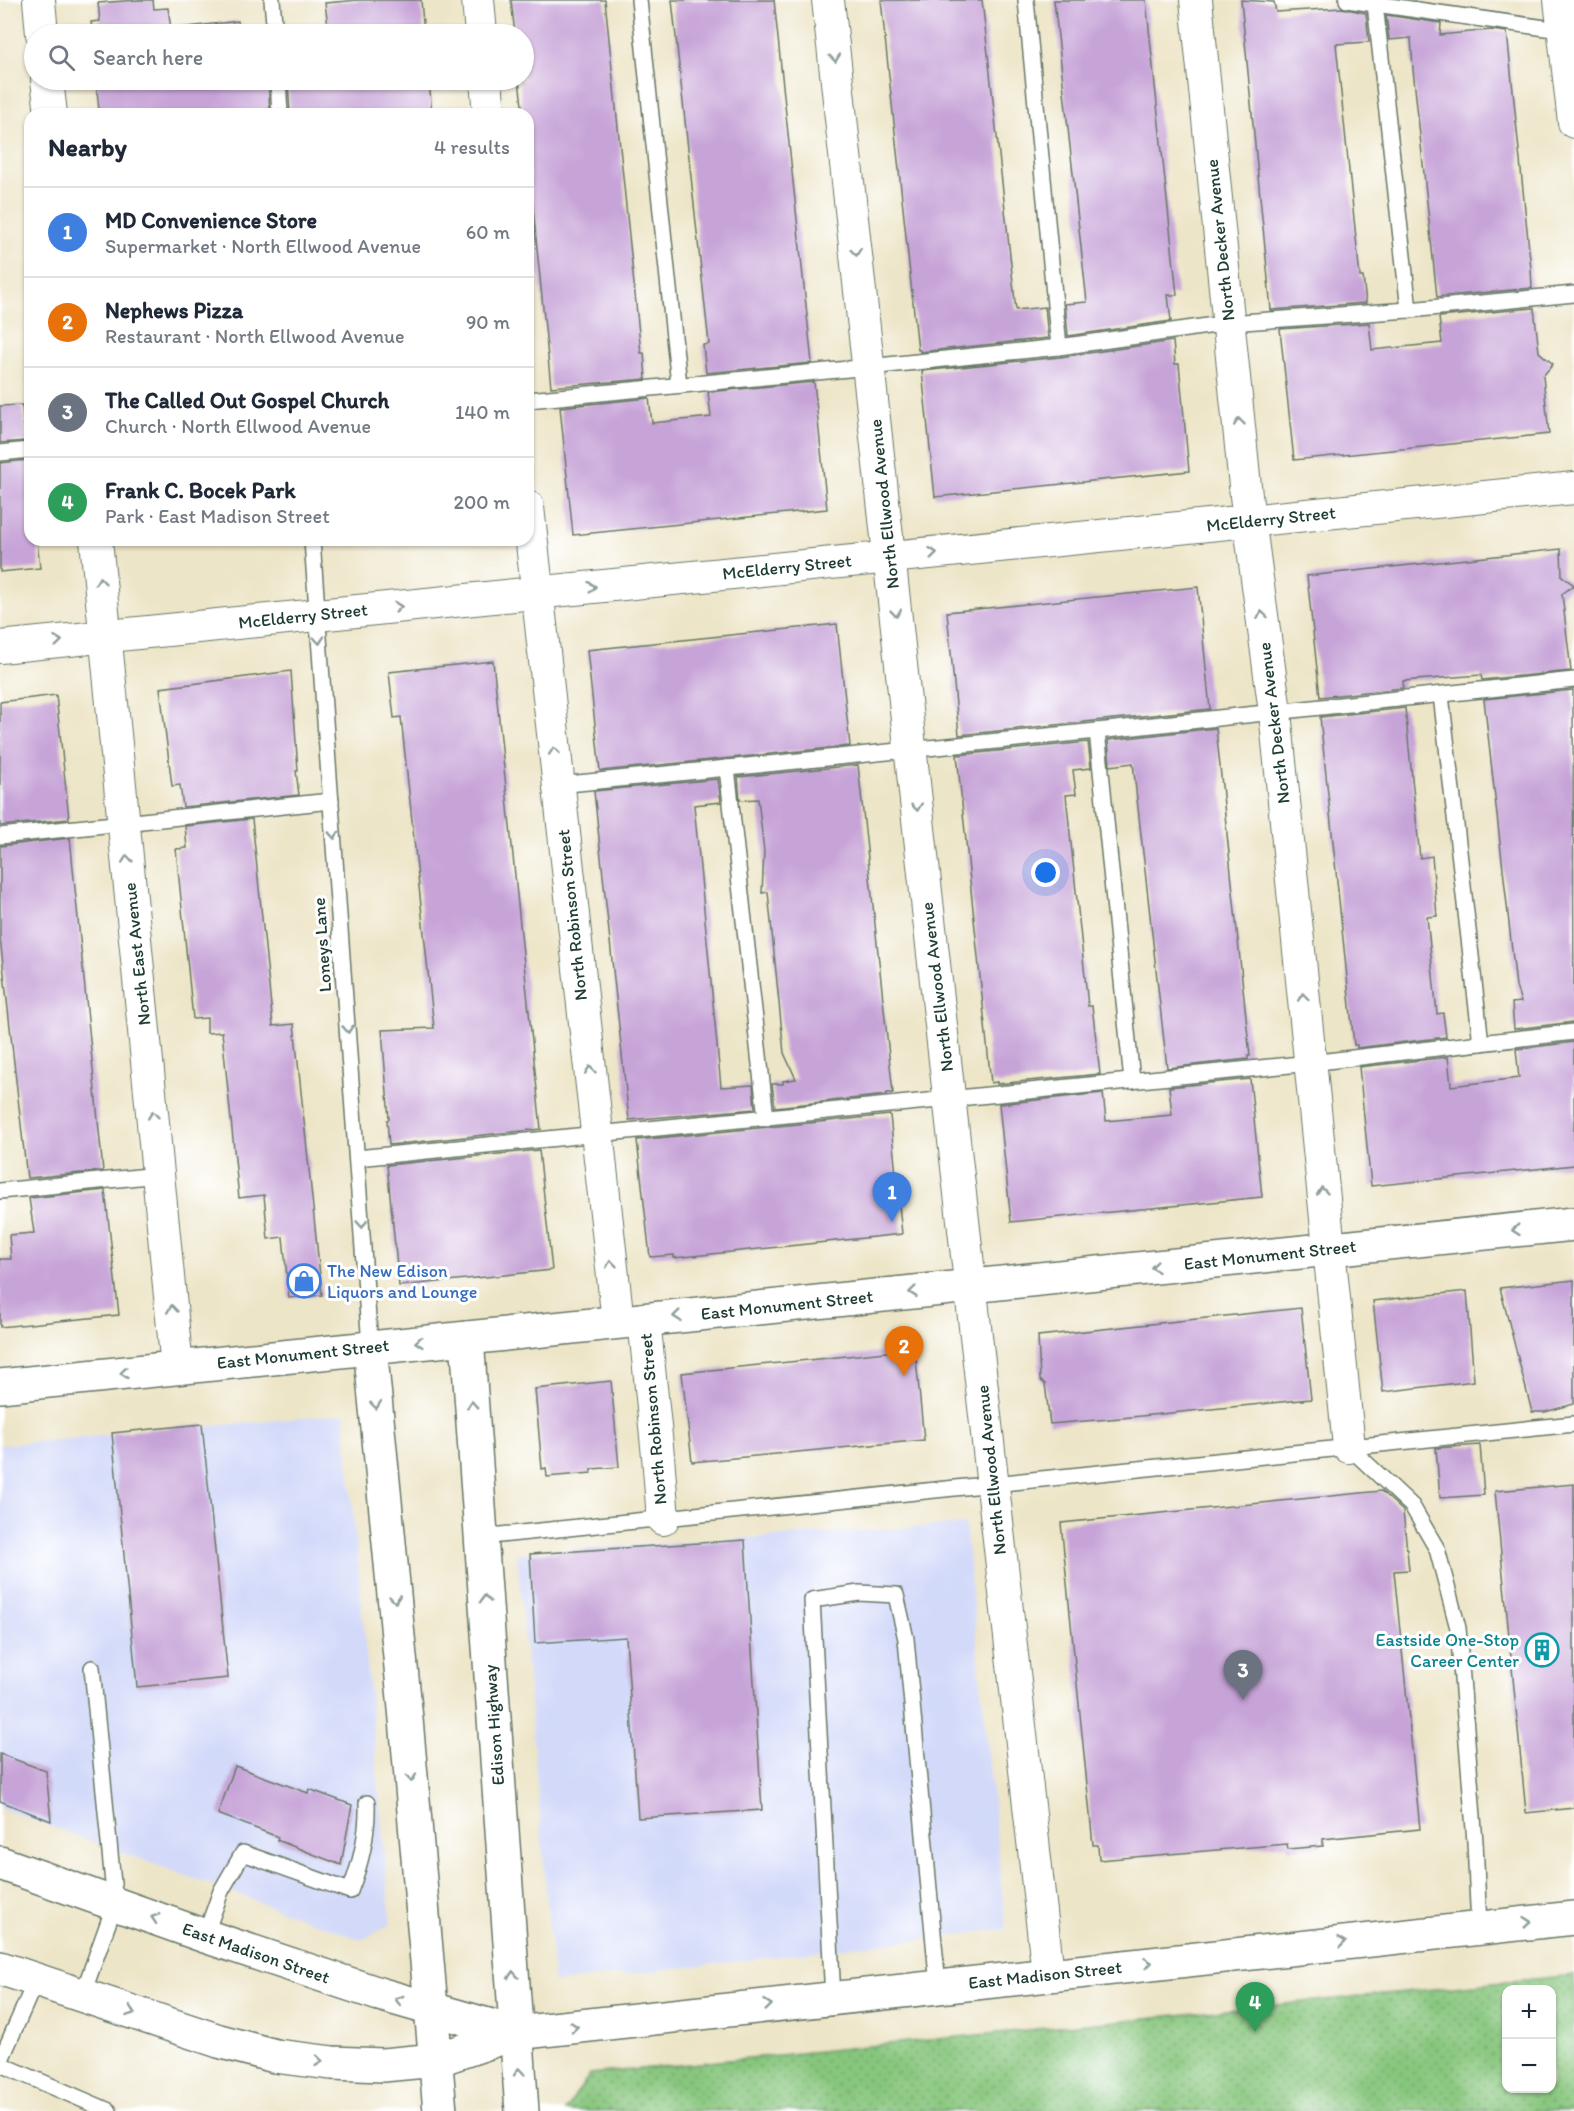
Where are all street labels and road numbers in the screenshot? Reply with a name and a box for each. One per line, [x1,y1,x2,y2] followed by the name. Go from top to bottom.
[1201,158,1239,322] street label: North Decker Avenue
[864,418,904,590] street label: North Ellwood Avenue
[1205,501,1337,537] street label: McElderry Street
[721,549,853,585] street label: McElderry Street
[237,598,369,634] street label: McElderry Street
[1253,641,1295,805] street label: North Decker Avenue
[552,828,592,1002] street label: North Robinson Street
[119,881,155,1027] street label: North East Avenue
[308,897,336,993] street label: Loneys Lane
[916,901,958,1073] street label: North Ellwood Avenue
[1183,1235,1358,1275] street label: East Monument Street
[700,1285,875,1325] street label: East Monument Street
[635,1332,671,1506] street label: North Robinson Street
[216,1334,391,1374] street label: East Monument Street
[971,1384,1011,1556] street label: North Ellwood Avenue
[479,1663,509,1786] street label: Edison Highway
[179,1917,333,1989] street label: East Madison Street
[967,1956,1123,1994] street label: East Madison Street

